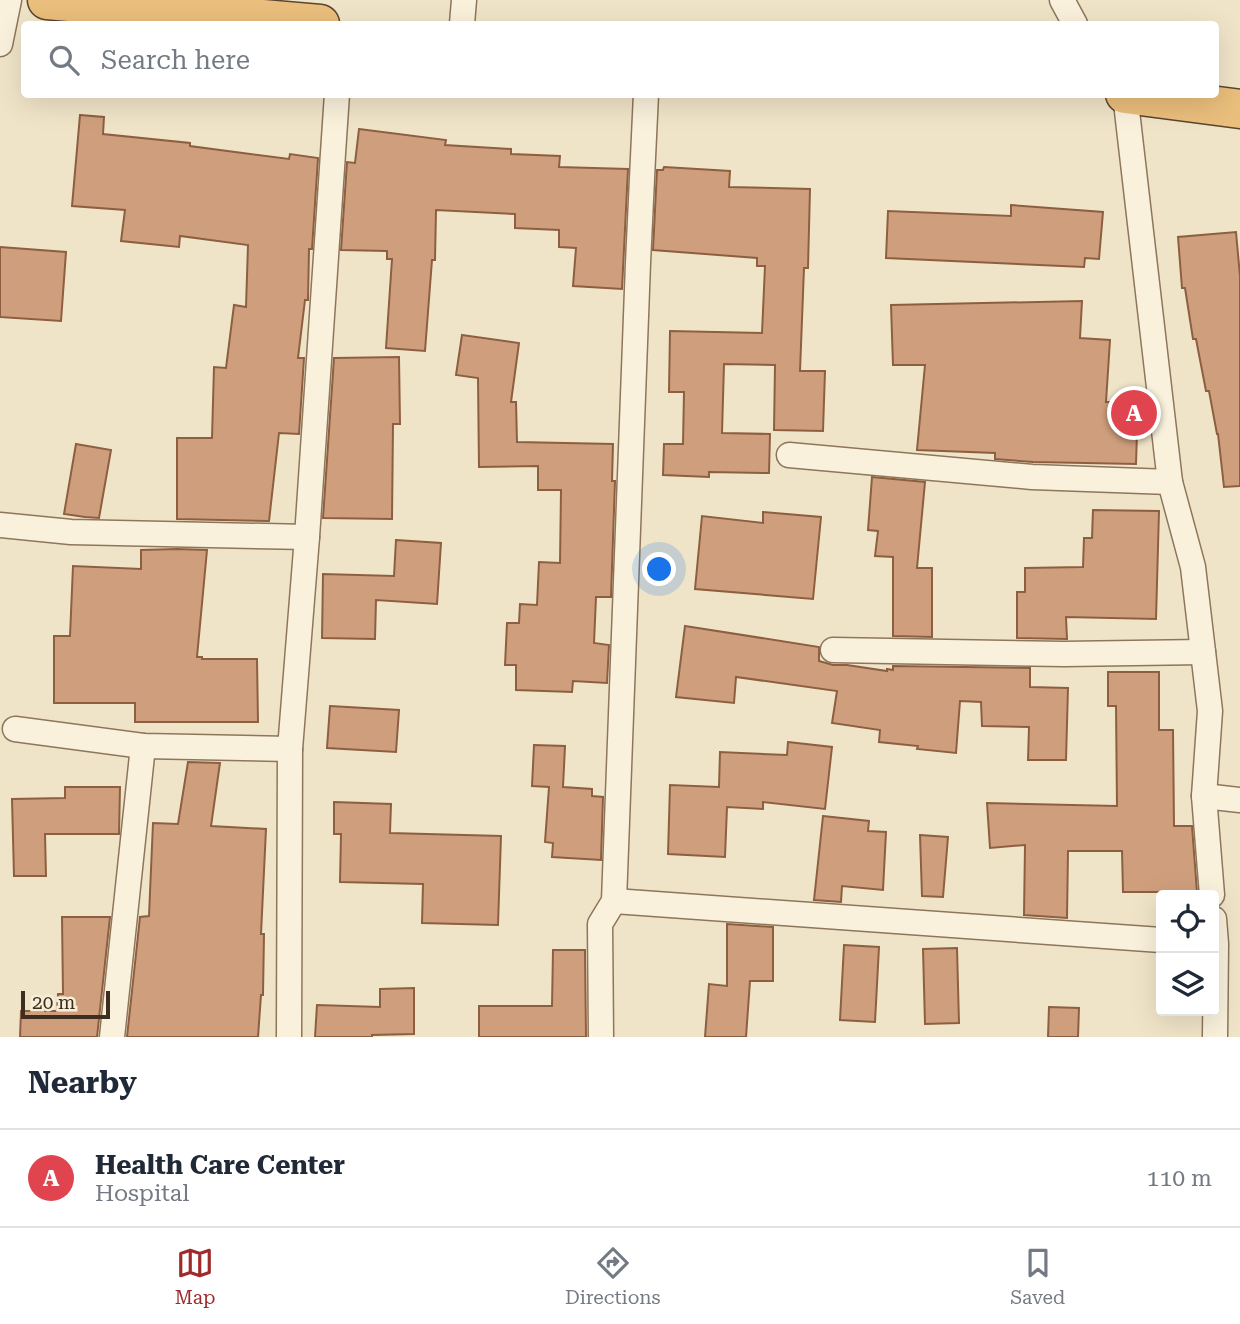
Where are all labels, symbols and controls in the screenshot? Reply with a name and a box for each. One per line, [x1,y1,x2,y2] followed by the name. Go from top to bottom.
[21,21,1219,98] search box
[45,41,83,79] icon: search
[101,45,250,75] text: Search here
[1111,387,1157,439] pin: A
[642,552,676,586] your location
[1156,890,1219,1016] map controls
[1156,890,1219,953] button: locate
[1156,953,1219,1016] button: layers
[21,988,110,1020] scale bar
[32,991,75,1014] text: 20 m
[28,1065,137,1100] text: Nearby
[95,1150,345,1180] text: Health Care Center
[43,1165,59,1192] text: A
[1147,1165,1212,1192] text: 110 m
[95,1180,189,1207] text: Hospital
[175,1244,215,1309] tab: Map
[565,1244,661,1309] tab: Directions
[1010,1244,1065,1309] tab: Saved

